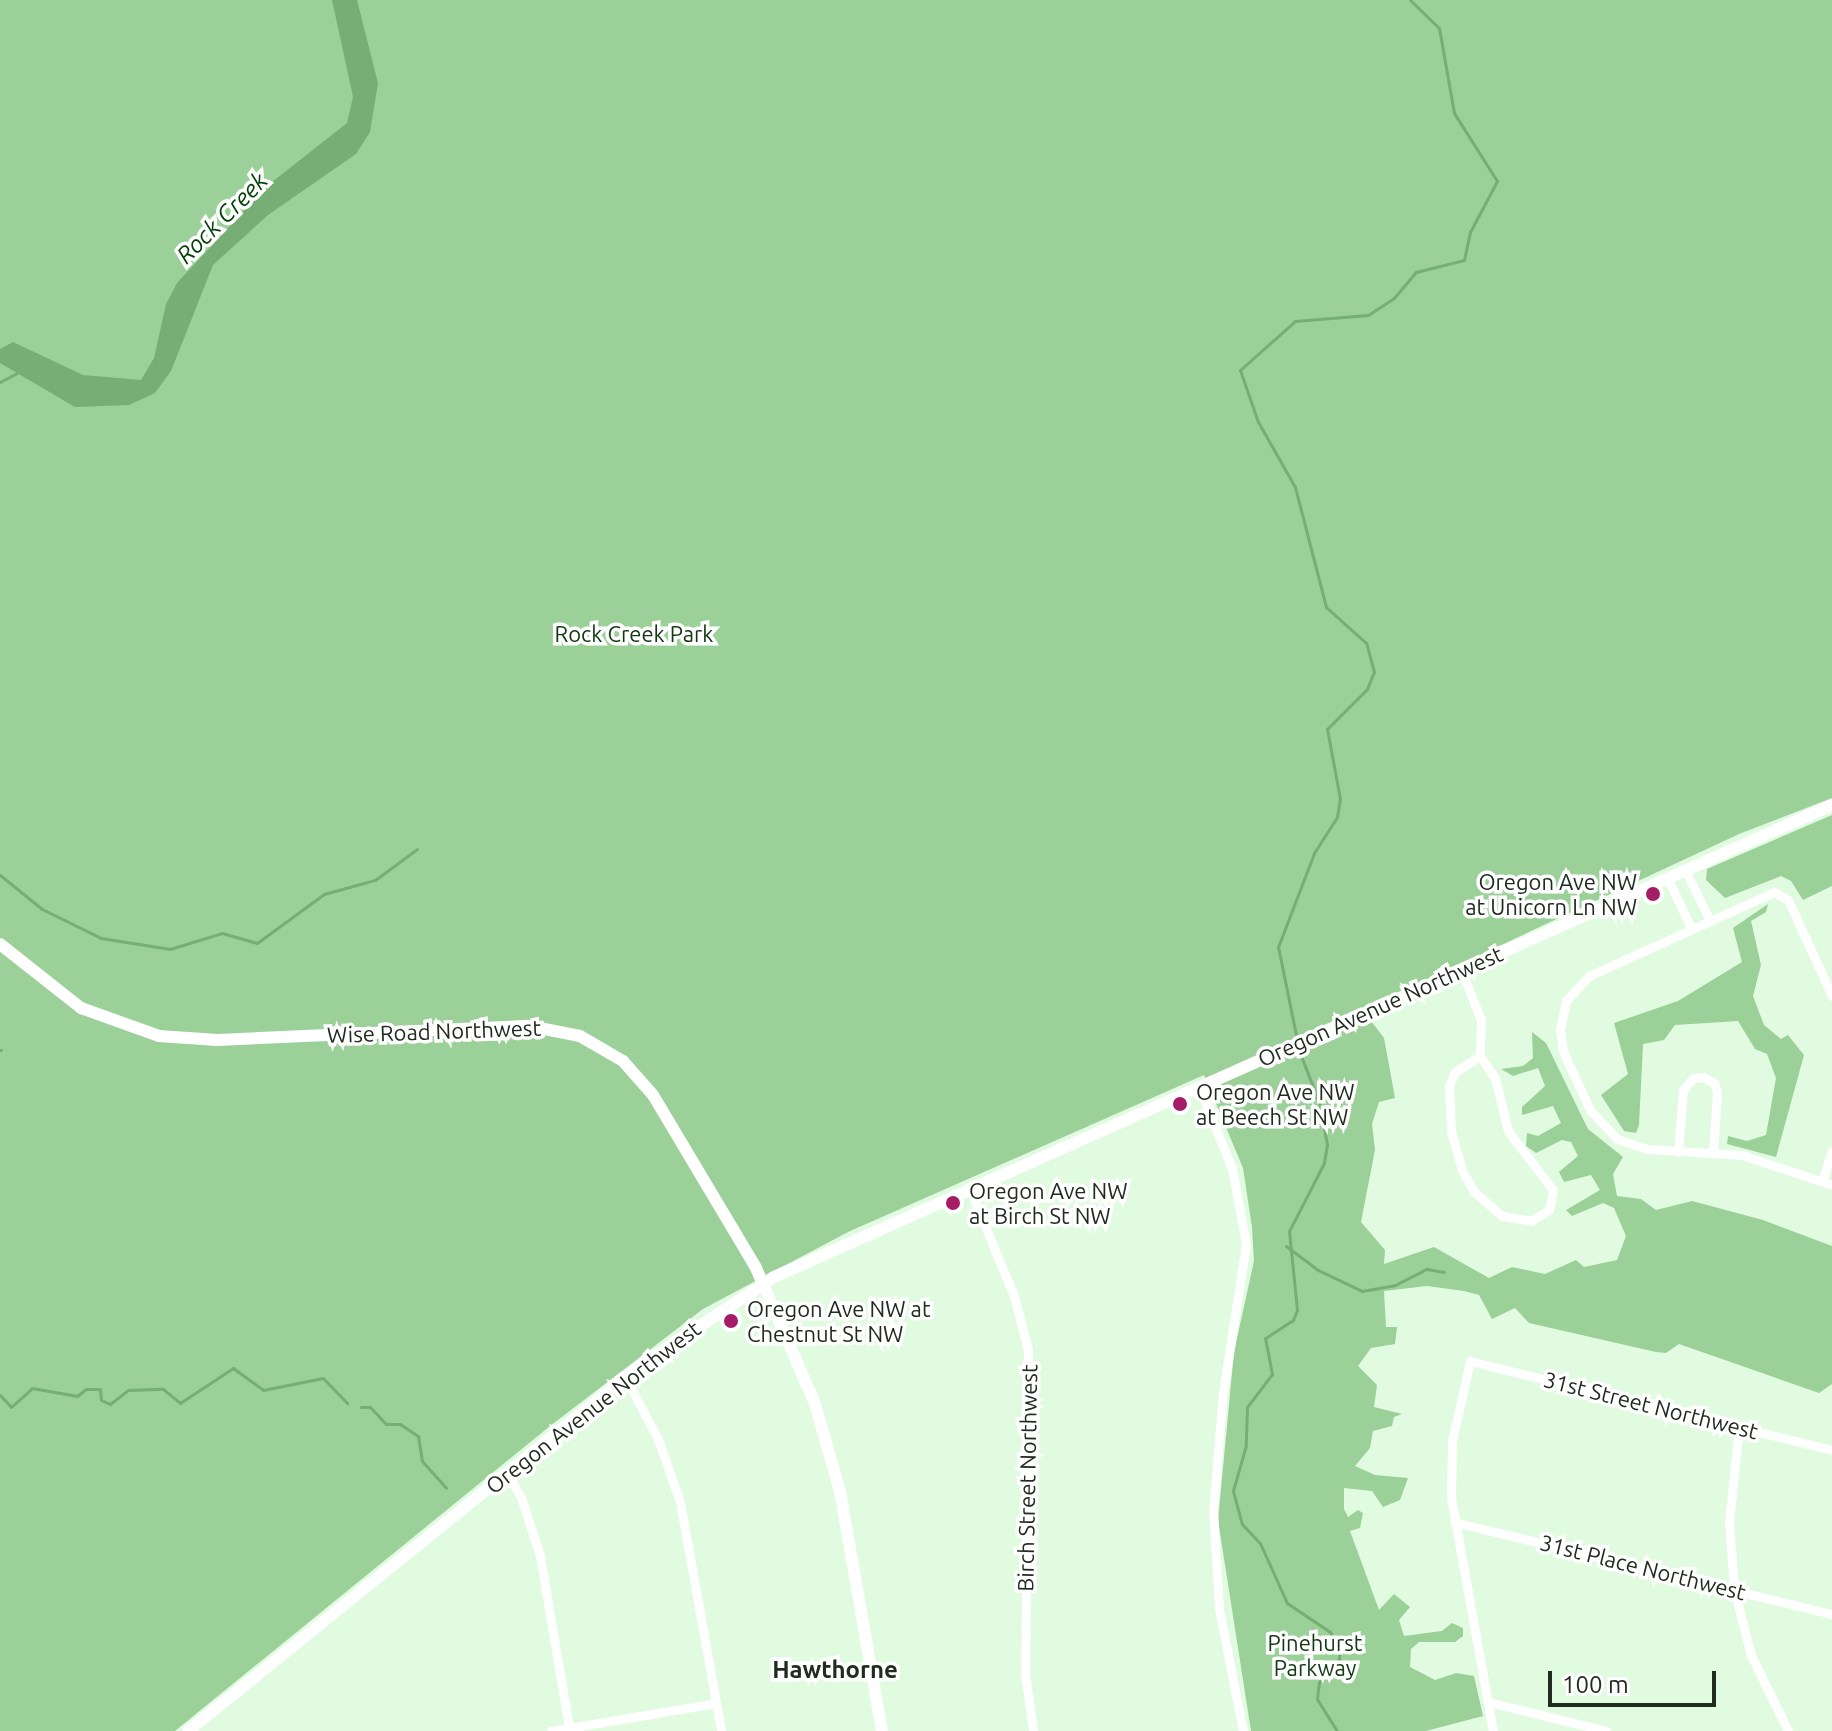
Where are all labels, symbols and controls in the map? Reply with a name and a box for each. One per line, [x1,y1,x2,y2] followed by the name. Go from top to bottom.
[170,166,274,270] water label: Rock Creek
[555,621,713,647] park label: Rock Creek Park
[1465,868,1637,920] place label: Oregon Ave NW at Unicorn Ln NW
[1644,885,1662,903] marker: Oregon Ave NW at Unicorn Ln NW
[1253,940,1507,1072] street label: Oregon Avenue Northwest
[327,1014,541,1048] street label: Wise Road Northwest
[1196,1078,1355,1130] place label: Oregon Ave NW at Beech St NW
[1171,1095,1189,1113] marker: Oregon Ave NW at Beech St NW
[969,1177,1128,1228] place label: Oregon Ave NW at Birch St NW
[944,1194,962,1212] marker: Oregon Ave NW at Birch St NW
[747,1295,931,1346] place label: Oregon Ave NW at Chestnut St NW
[722,1312,740,1330] marker: Oregon Ave NW at Chestnut St NW
[480,1315,706,1499] street label: Oregon Avenue Northwest
[1012,1364,1042,1592] street label: Birch Street Northwest
[1541,1366,1761,1444] street label: 31st Street Northwest
[1537,1529,1749,1605] street label: 31st Place Northwest
[1268,1629,1362,1680] park label: Pinehurst Parkway
[1552,1655,1720,1705] scale bar
[772,1656,898,1684] district label: Hawthorne
[1562,1671,1629,1698] text: 100 m

